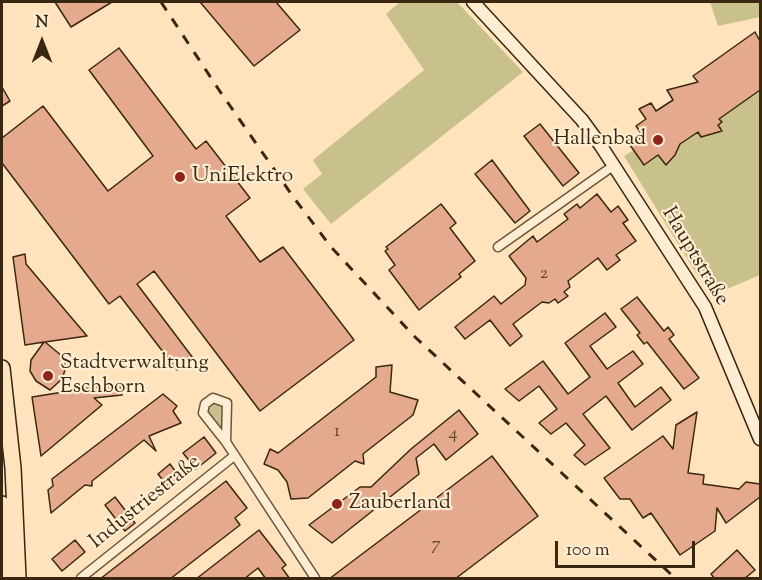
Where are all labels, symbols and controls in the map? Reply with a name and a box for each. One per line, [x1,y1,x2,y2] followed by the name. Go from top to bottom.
[12,12,72,72] north arrow
[36,12,48,35] text: N
[553,127,646,153] place label: Hallenbad
[651,133,665,147] marker: Hallenbad
[192,164,293,190] place label: UniElektro
[173,170,187,184] marker: UniElektro
[655,203,733,311] street label: Hauptstraße
[540,264,548,286] house number: 2
[60,351,209,401] place label: Stadtverwaltung Eschborn
[41,369,55,383] marker: Stadtverwaltung Eschborn
[334,422,340,444] house number: 1
[448,424,458,446] house number: 4
[85,451,207,555] street label: Industriestraße
[349,491,451,517] place label: Zauberland
[330,497,344,511] marker: Zauberland
[558,529,698,567] scale bar
[431,535,441,557] house number: 7
[566,538,610,564] text: 100 m

